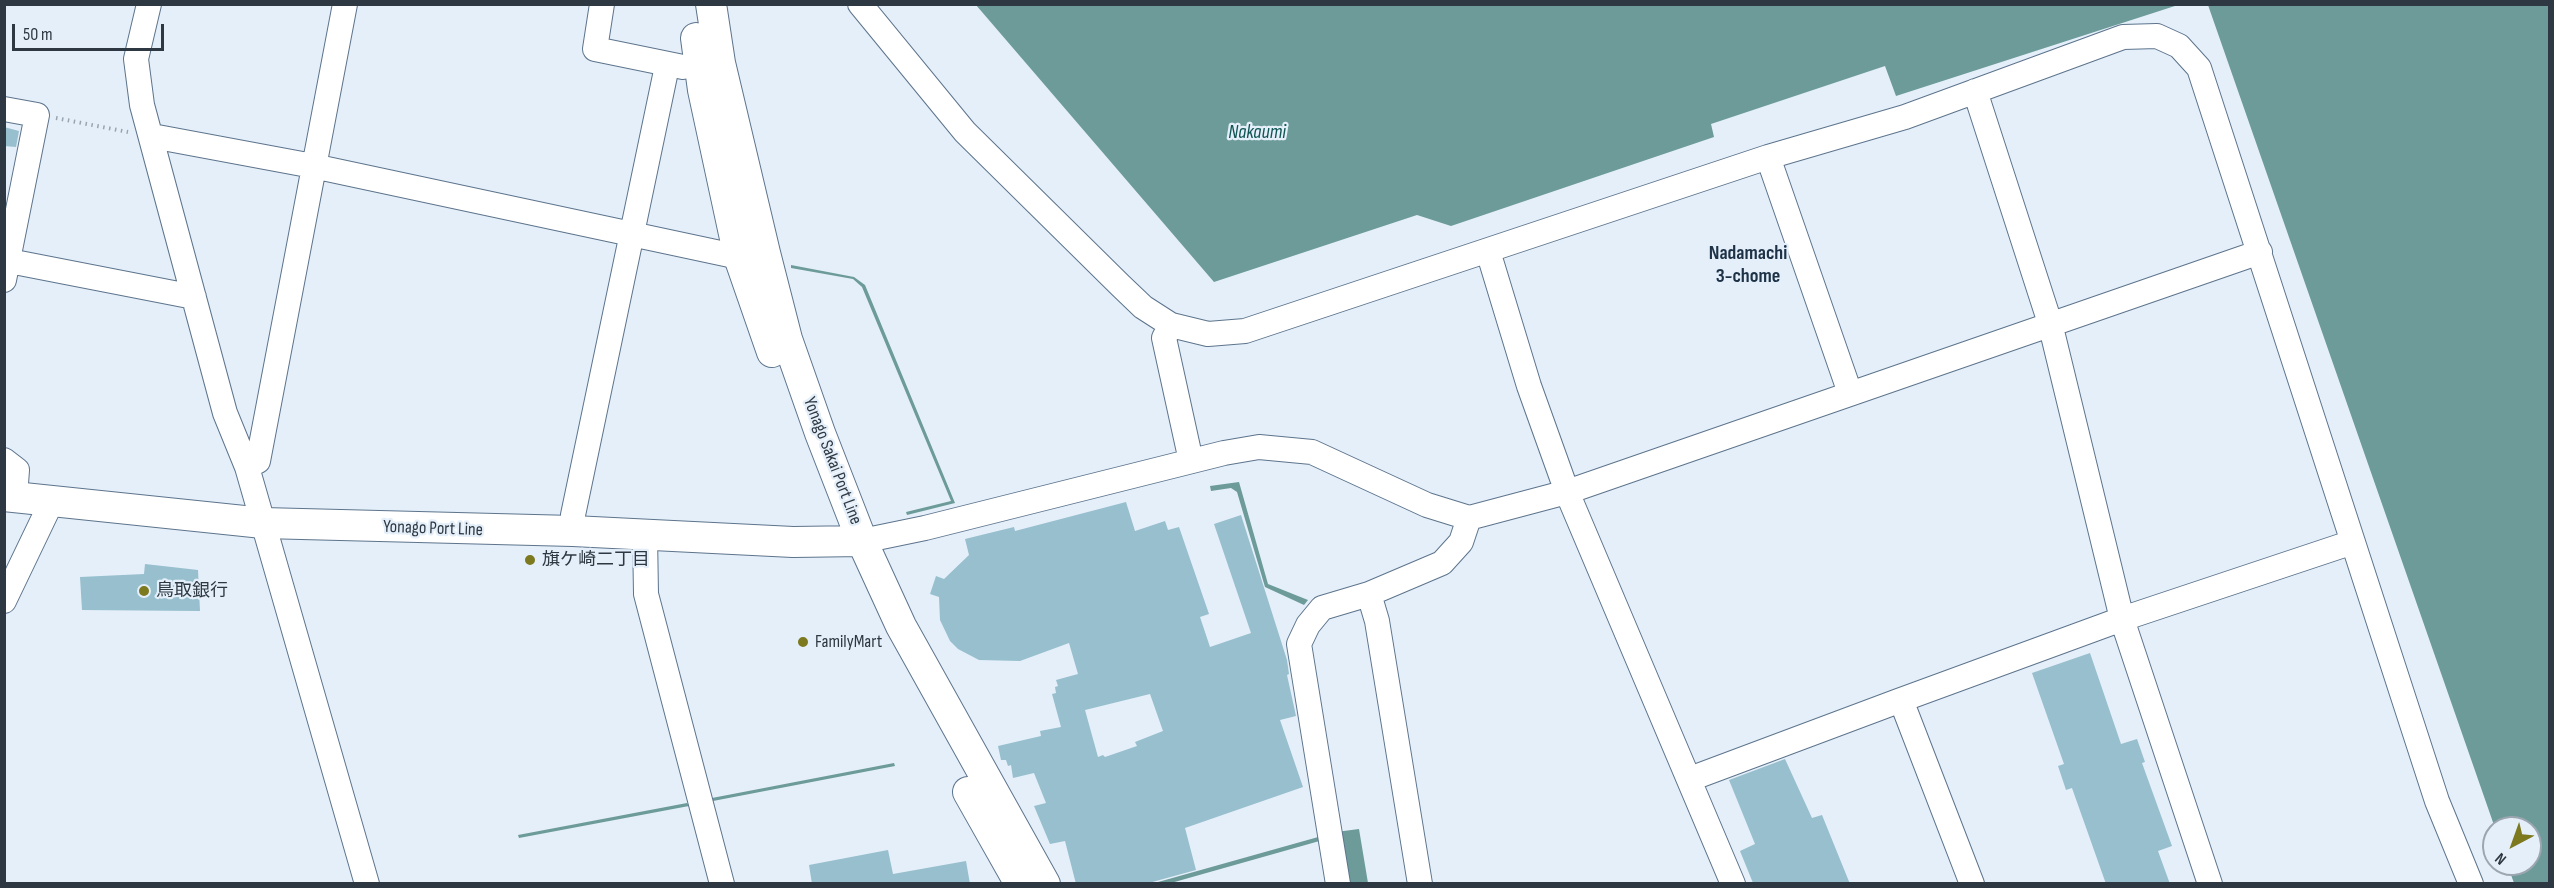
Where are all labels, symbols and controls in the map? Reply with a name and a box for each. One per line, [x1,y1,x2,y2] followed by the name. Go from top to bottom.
[15,12,166,50] scale bar
[23,24,53,45] text: 50 m
[1228,121,1286,145] water label: Nakaumi
[1709,242,1787,289] district label: Nadamachi 3-chome
[798,394,866,528] street label: Yonago Sakai Port Line
[383,516,483,542] street label: Yonago Port Line
[542,549,650,571] place label: 旗ケ崎二丁目
[523,553,537,567] marker: 旗ケ崎二丁目
[156,580,228,602] place label: 鳥取銀行
[137,584,151,598] marker: 鳥取銀行
[815,631,882,653] place label: FamilyMart
[796,635,810,649] marker: FamilyMart
[2482,816,2542,876] north arrow
[2492,848,2511,868] text: N

